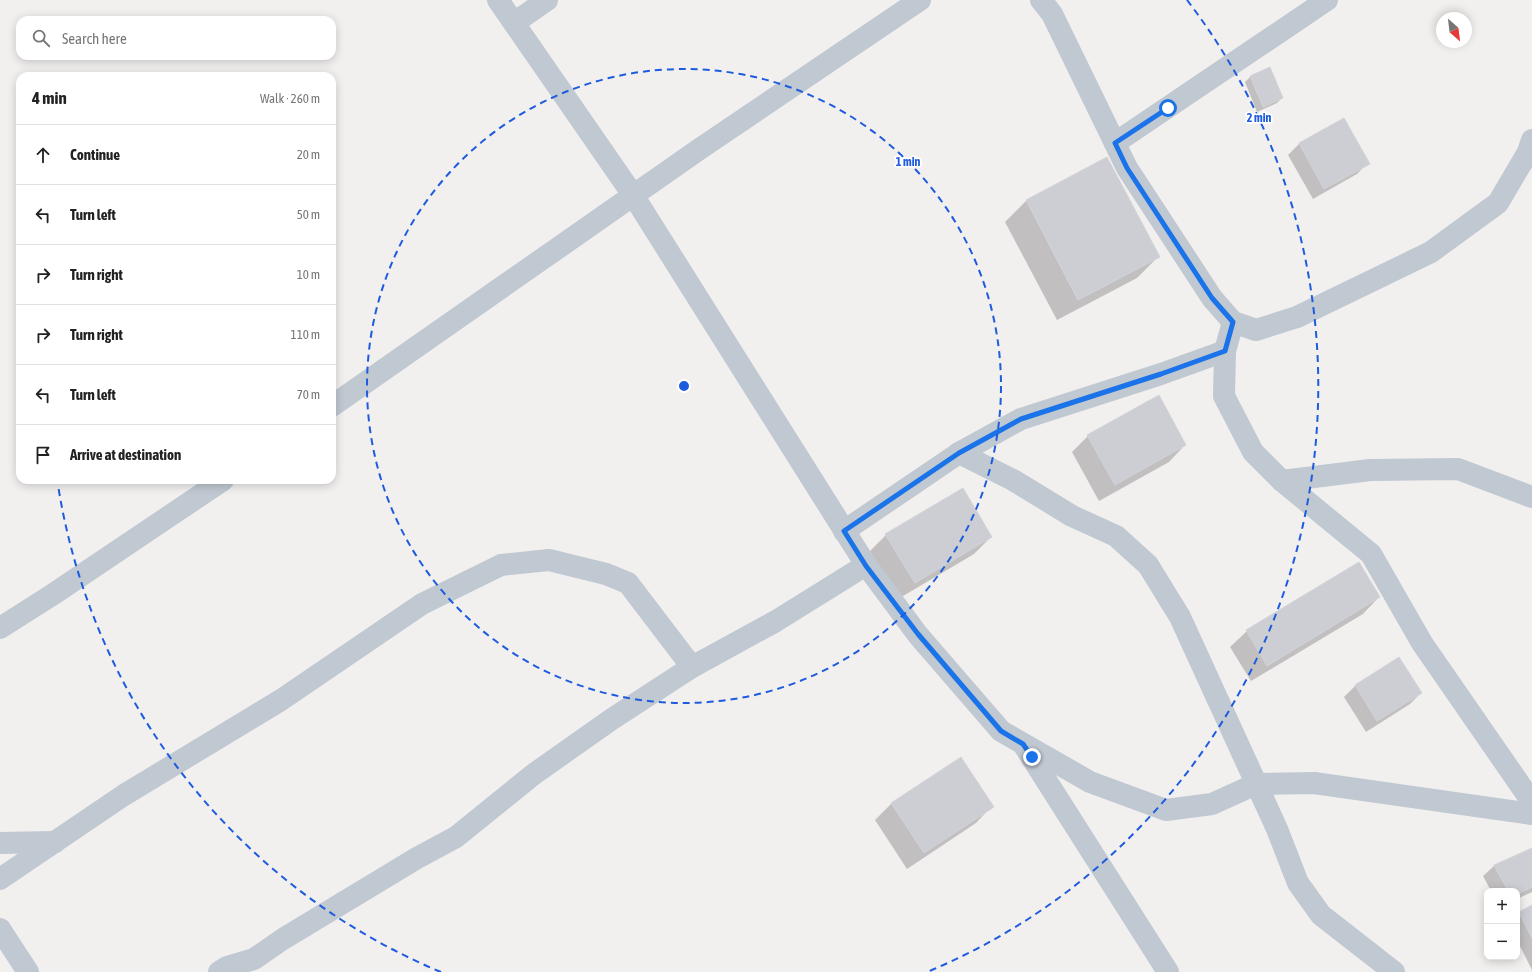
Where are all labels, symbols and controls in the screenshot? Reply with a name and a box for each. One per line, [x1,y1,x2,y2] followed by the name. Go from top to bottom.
[1436,12,1472,48] north arrow
[16,16,336,60] search box
[30,27,52,49] icon: search
[62,30,127,47] text: Search here
[32,88,67,108] text: 4 min
[260,91,320,106] text: Walk · 260 m
[1159,99,1177,117] route start
[1247,111,1271,125] text: 2 min
[32,144,54,166] icon: ahead
[70,146,120,163] text: Continue
[297,147,320,162] text: 20 m
[896,155,920,169] text: 1 min
[32,204,54,226] icon: left
[70,206,116,223] text: Turn left
[297,207,320,222] text: 50 m
[32,264,54,286] icon: right
[70,266,123,283] text: Turn right
[297,267,320,282] text: 10 m
[32,324,54,346] icon: right
[70,326,123,343] text: Turn right
[291,327,320,342] text: 110 m
[677,379,691,393] centre of rings
[32,384,54,406] icon: left
[70,386,116,403] text: Turn left
[297,387,320,402] text: 70 m
[32,444,54,466] icon: arrive
[70,446,181,463] text: Arrive at destination
[1023,748,1041,766] route end
[1484,888,1520,960] map controls
[1484,888,1520,924] button: +
[1484,924,1520,960] button: −

